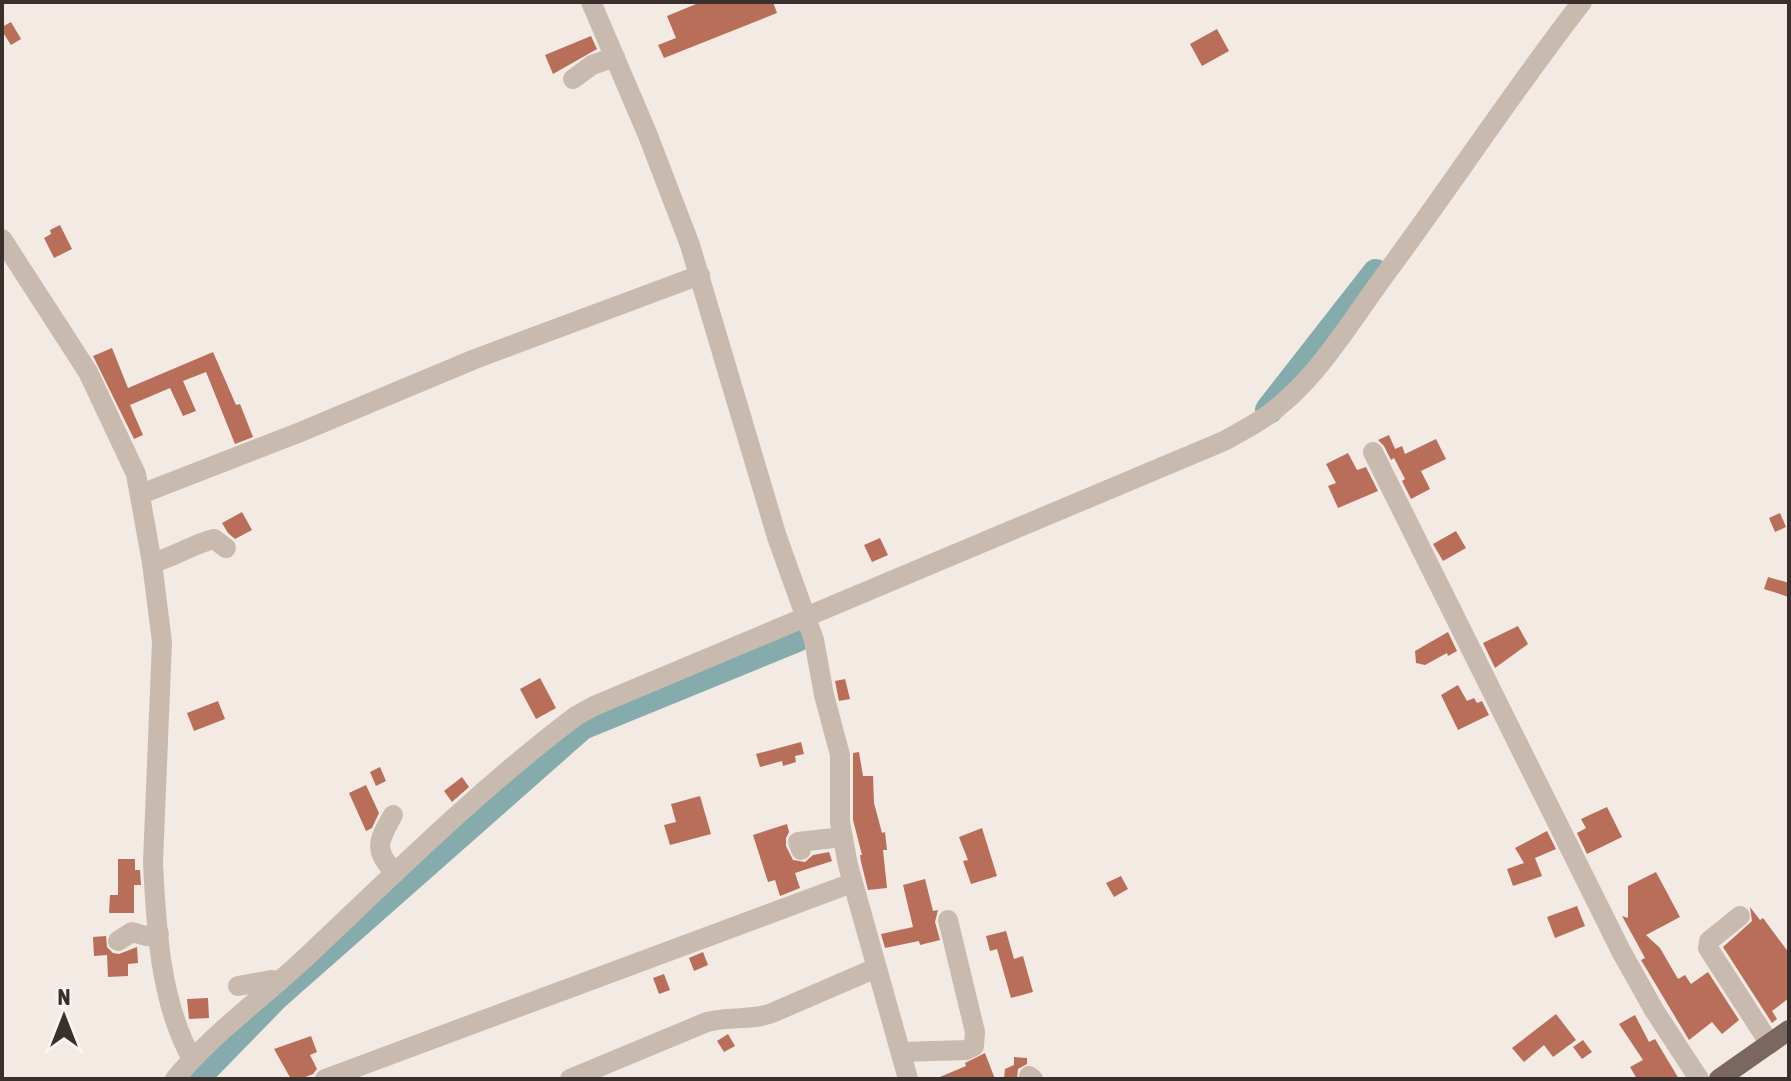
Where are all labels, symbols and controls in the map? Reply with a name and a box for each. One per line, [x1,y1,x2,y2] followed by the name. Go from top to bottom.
[24,977,104,1057] north arrow
[58,984,70,1010] text: N

